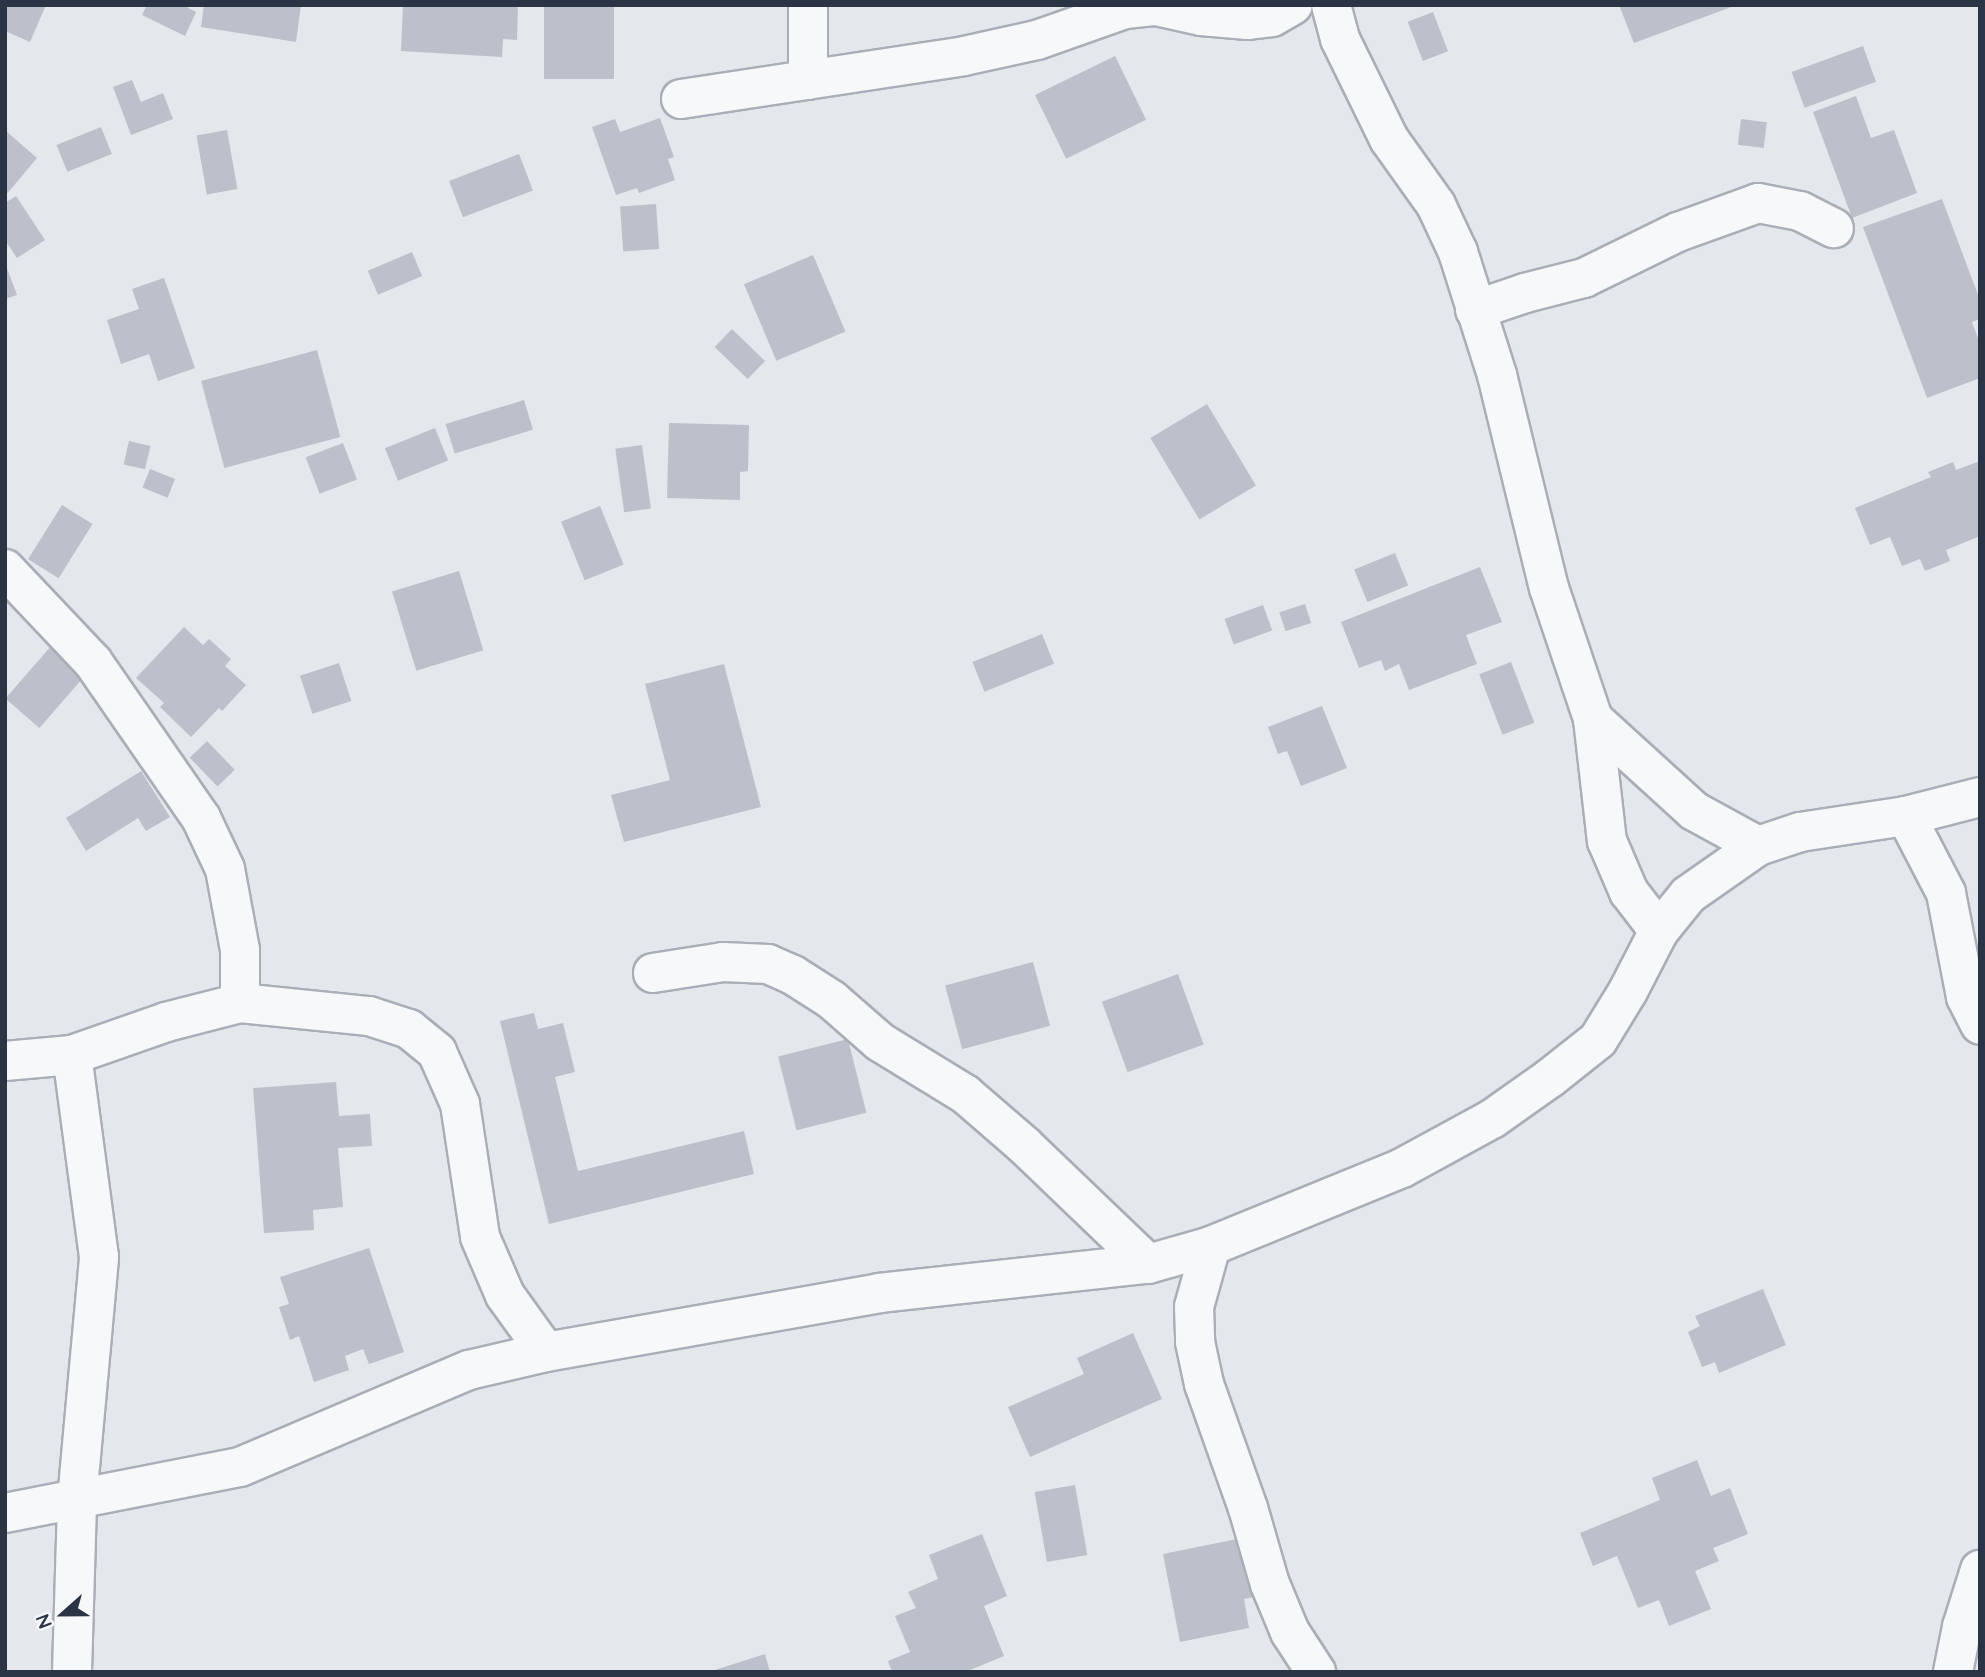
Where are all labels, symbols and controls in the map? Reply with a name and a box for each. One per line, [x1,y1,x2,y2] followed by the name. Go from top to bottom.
[28,1579,98,1649] north arrow
[30,1611,57,1632] text: N

